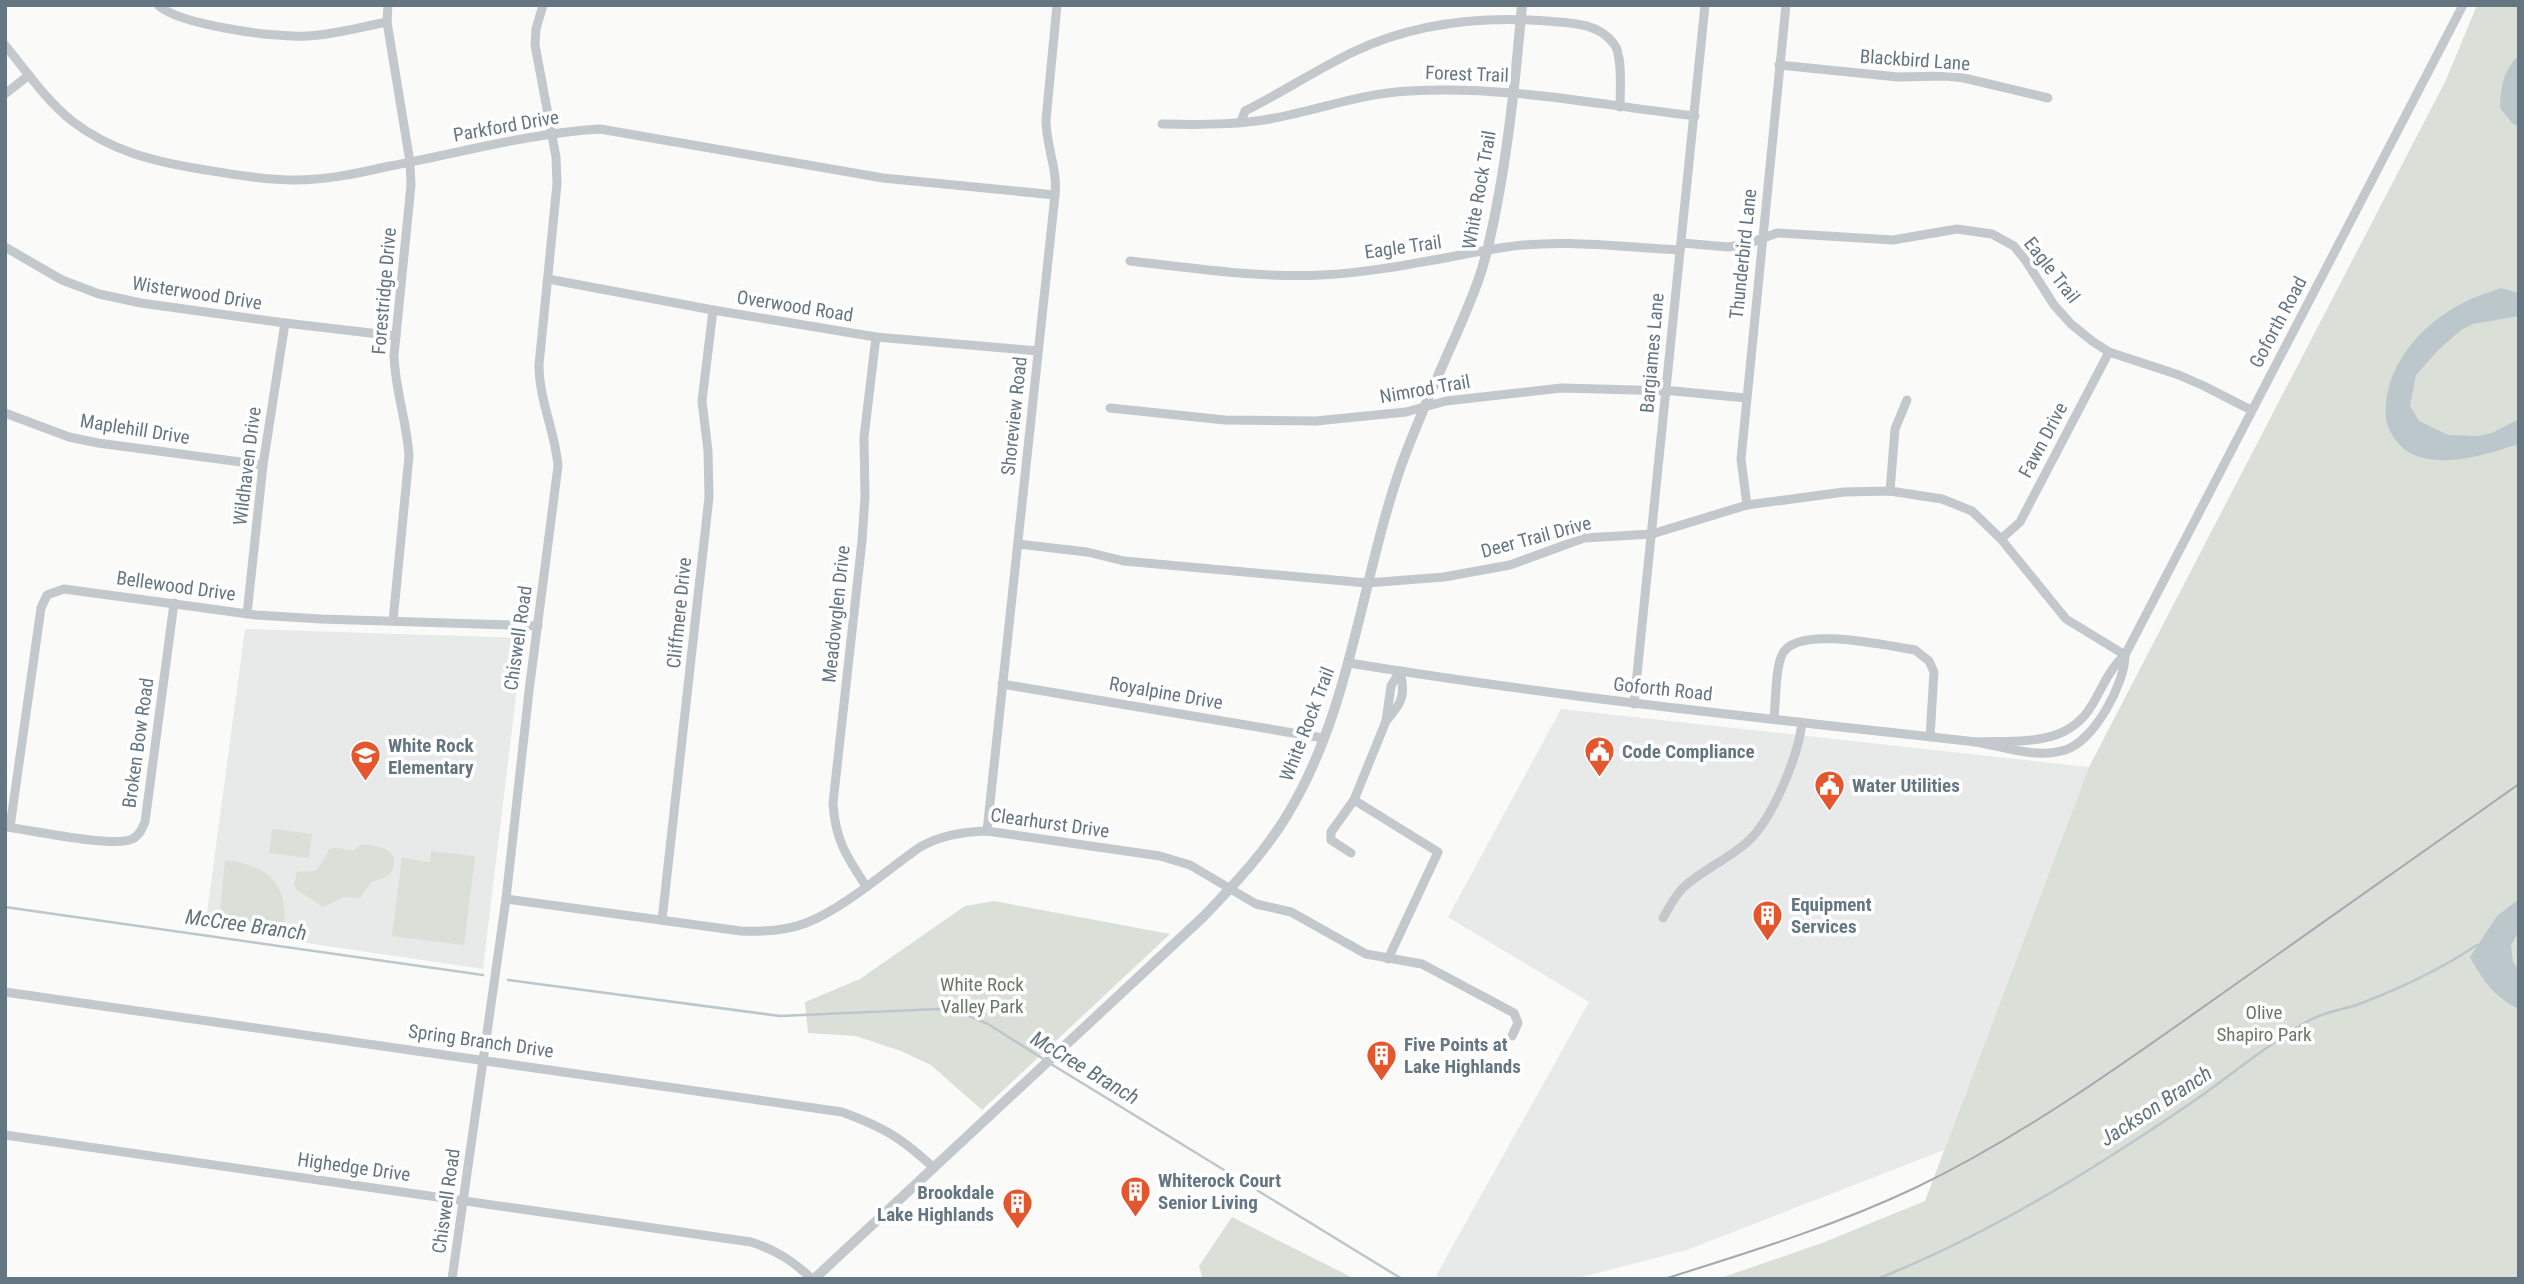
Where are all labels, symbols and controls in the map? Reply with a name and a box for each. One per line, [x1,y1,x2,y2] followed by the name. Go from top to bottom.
[1859,45,1971,75] street label: Blackbird Lane
[1425,61,1509,87] street label: Forest Trail
[451,105,561,147] street label: Parkford Drive
[1457,129,1501,251] street label: White Rock Trail
[1725,188,1761,320] street label: Thunderbird Lane
[367,226,401,355] street label: Forestridge Drive
[1363,230,1443,264] street label: Eagle Trail
[2019,232,2085,308] street label: Eagle Trail
[130,271,264,315] street label: Wisterwood Drive
[2244,273,2312,371] street label: Goforth Road
[735,285,855,327] street label: Overwood Road
[1635,292,1669,414] street label: Bargiames Lane
[996,356,1032,476] street label: Shoreview Road
[1378,370,1472,408] street label: Nimrod Trail
[2014,398,2072,481] street label: Fawn Drive
[228,405,266,527] street label: Wildhaven Drive
[79,409,192,449] street label: Maplehill Drive
[1478,511,1594,563] street label: Deer Trail Drive
[817,544,855,684] street label: Meadowglen Drive
[662,556,696,670] street label: Cliffmere Drive
[115,566,237,606] street label: Bellewood Drive
[499,584,537,692] street label: Chiswell Road
[1275,664,1339,784] street label: White Rock Trail
[1107,672,1225,714] street label: Royalpine Drive
[1612,672,1714,706] street label: Goforth Road
[117,676,159,810] street label: Broken Bow Road
[388,734,474,779] place label: White Rock Elementary
[1582,734,1616,778] public building icon: Code Compliance
[348,739,382,783] school or university icon: White Rock Elementary
[1622,740,1755,763] place label: Code Compliance
[1812,768,1846,812] public building icon: Water Utilities
[1852,774,1960,797] place label: Water Utilities
[989,803,1111,843] street label: Clearhurst Drive
[1791,893,1872,938] place label: Equipment Services
[1751,898,1785,942] building icon: Equipment Services
[184,905,308,945] water label: McCree Branch
[940,973,1024,1018] park label: White Rock Valley Park
[2216,1001,2312,1046] park label: Olive Shapiro Park
[407,1019,555,1063] street label: Spring Branch Drive
[1027,1026,1143,1110] water label: McCree Branch
[1404,1033,1521,1078] place label: Five Points at Lake Highlands
[1364,1038,1398,1082] building icon: Five Points at Lake Highlands
[2096,1061,2216,1151] water label: Jackson Branch
[427,1147,465,1255] street label: Chiswell Road
[296,1148,412,1186] street label: Highedge Drive
[1158,1169,1281,1214] place label: Whiterock Court Senior Living
[1118,1174,1152,1218] building icon: Whiterock Court Senior Living
[877,1181,994,1226] place label: Brookdale Lake Highlands
[1000,1186,1034,1230] building icon: Brookdale Lake Highlands

